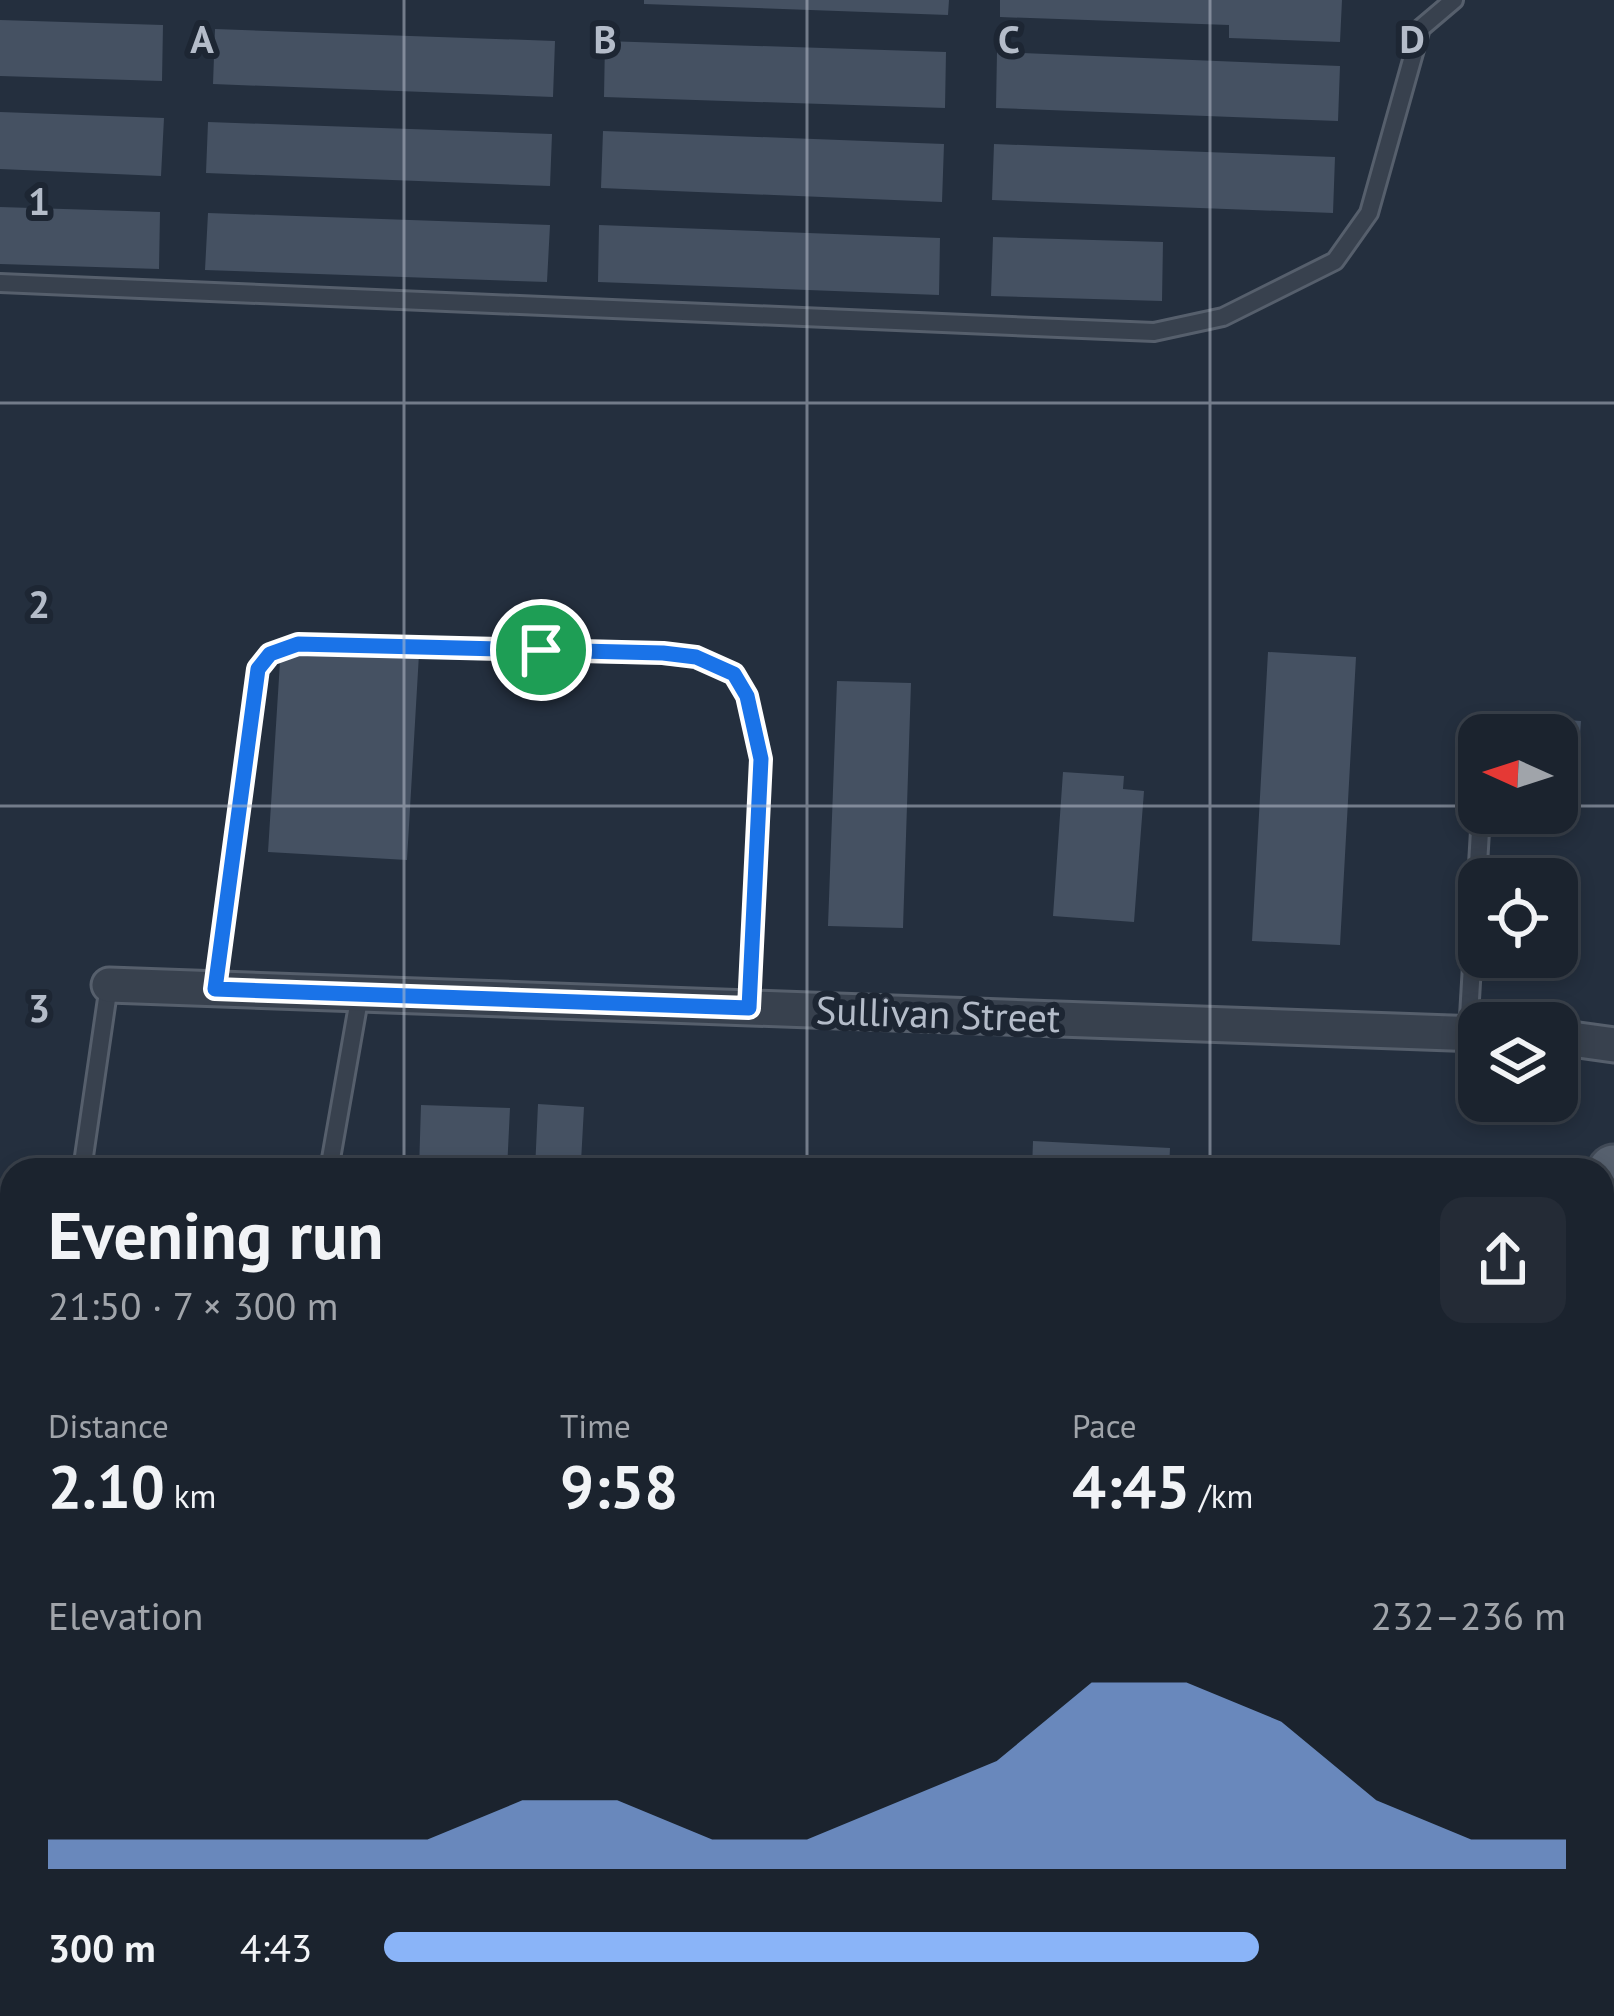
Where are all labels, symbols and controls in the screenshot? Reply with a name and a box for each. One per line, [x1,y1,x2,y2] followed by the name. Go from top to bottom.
[190,13,214,64] text: A
[593,13,617,64] text: B
[998,13,1020,64] text: C
[1399,13,1425,64] text: D
[28,175,50,226] text: 1
[28,578,50,629] text: 2
[490,599,592,701] pin
[508,617,574,683] icon: arrive
[1458,714,1578,834] north arrow
[1458,714,1578,1122] map controls
[1458,858,1578,978] button: locate
[28,982,50,1033] text: 3
[815,984,1061,1043] street label: Sullivan Street
[1458,1002,1578,1122] button: layers
[48,1192,383,1277] text: Evening run
[1440,1197,1566,1323] button: share
[48,1280,338,1331] text: 21:50 · 7 × 300 m
[48,1404,169,1447] text: Distance
[560,1404,631,1447] text: Time
[1072,1404,1137,1447] text: Pace
[48,1447,165,1525] text: 2.10
[560,1447,678,1525] text: 9:58
[1072,1447,1190,1525] text: 4:45
[165,1474,216,1517] text: km
[1190,1474,1253,1517] text: /km
[48,1590,203,1641] text: Elevation
[1371,1590,1566,1641] text: 232–236 m
[48,1922,156,1973] text: 300 m
[240,1922,312,1973] text: 4:43

